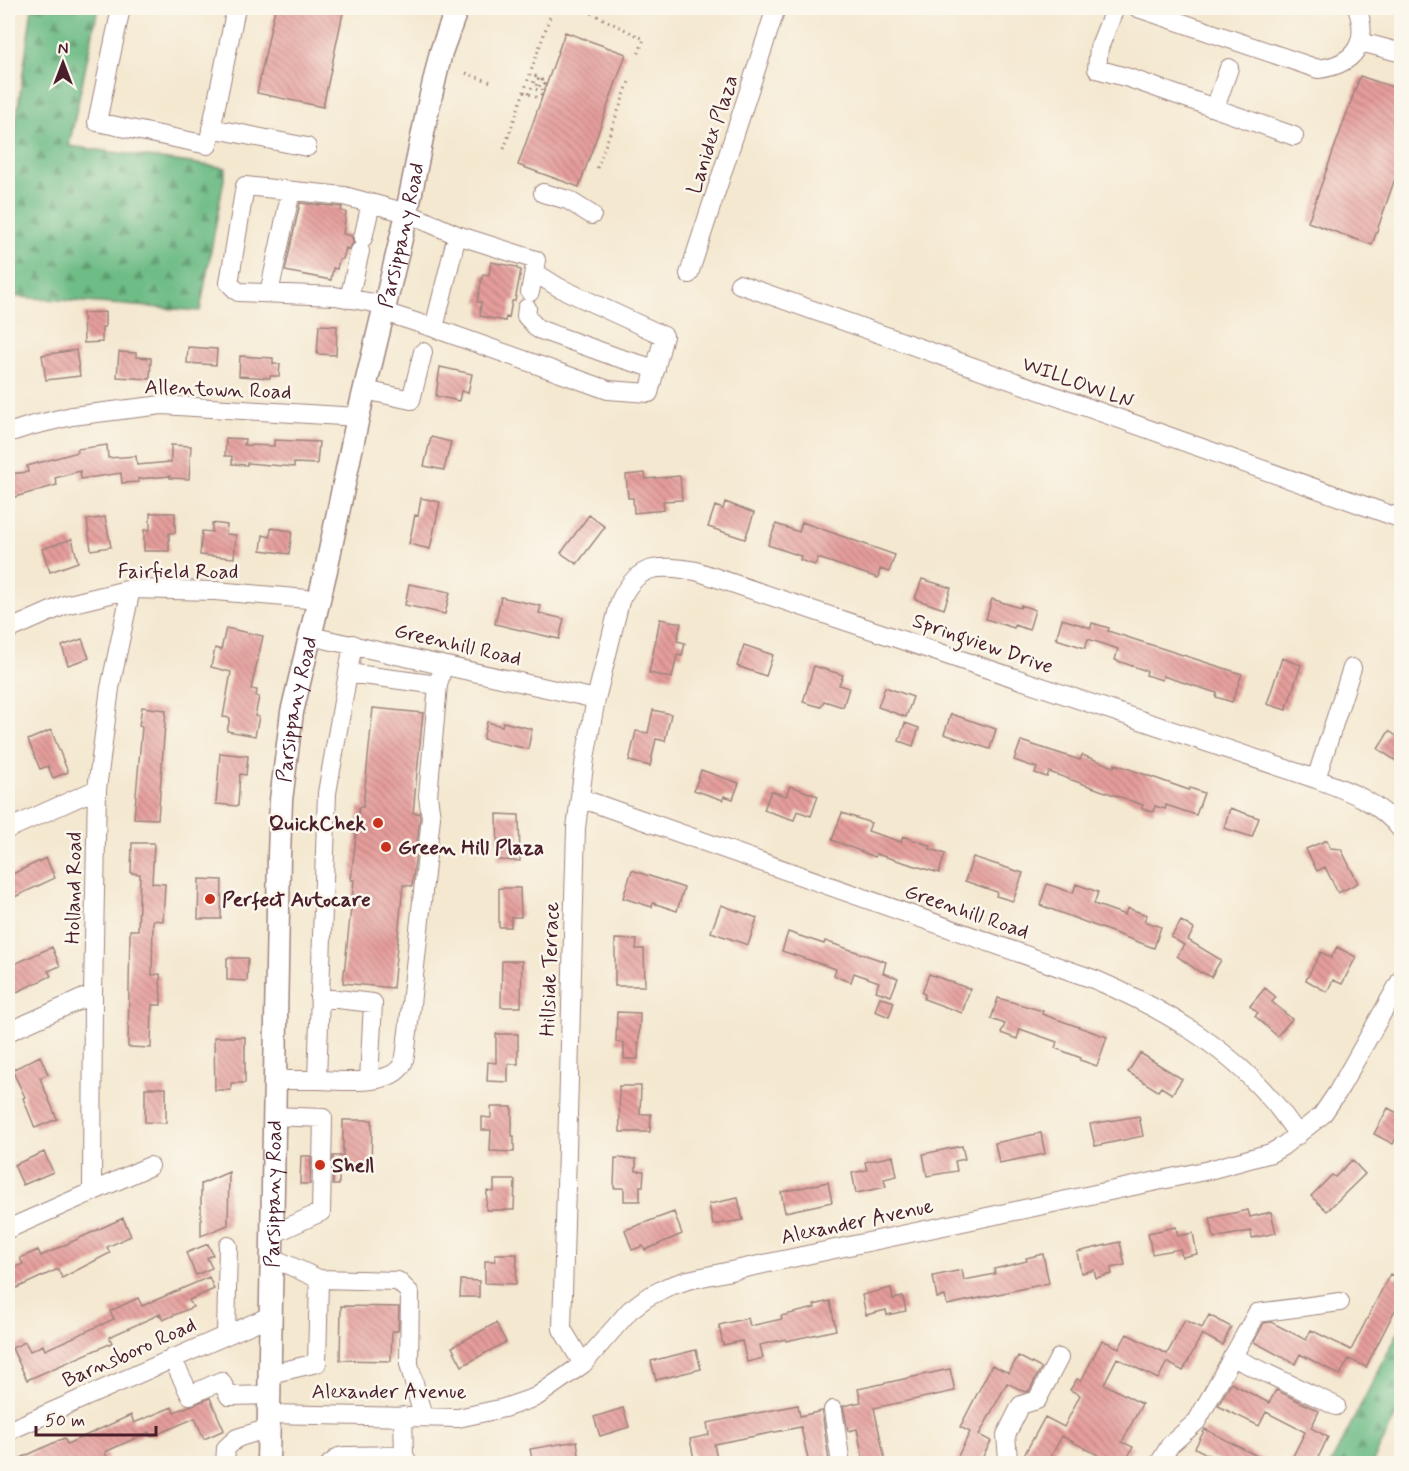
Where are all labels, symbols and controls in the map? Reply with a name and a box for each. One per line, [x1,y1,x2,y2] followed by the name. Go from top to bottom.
[33,33,93,93] north arrow
[58,39,68,60] text: N
[681,71,745,197] street label: Lanidex Plaza
[372,160,432,311] street label: Parsippany Road
[1018,350,1138,416] street label: WILLOW LN
[144,373,292,407] street label: Allentown Road
[118,558,238,586] street label: Fairfield Road
[908,607,1057,683] street label: Springview Drive
[391,617,524,673] street label: Greenhill Road
[270,634,325,784] street label: Parsippany Road
[269,810,367,838] place label: QuickChek
[371,816,385,830] marker: QuickChek
[59,832,89,944] street label: Holland Road
[398,834,544,862] place label: Green Hill Plaza
[379,840,393,854] marker: Green Hill Plaza
[901,878,1033,946] street label: Greenhill Road
[222,886,371,914] place label: Perfect Autocare
[203,892,217,906] marker: Perfect Autocare
[534,901,566,1037] street label: Hillside Terrace
[259,1120,289,1268] street label: Parsippany Road
[332,1152,374,1180] place label: Shell
[313,1158,327,1172] marker: Shell
[778,1192,936,1252] street label: Alexander Avenue
[58,1311,201,1395] street label: Barnsboro Road
[311,1378,467,1406] street label: Alexander Avenue
[36,1399,156,1437] scale bar
[45,1409,85,1433] text: 50 m

